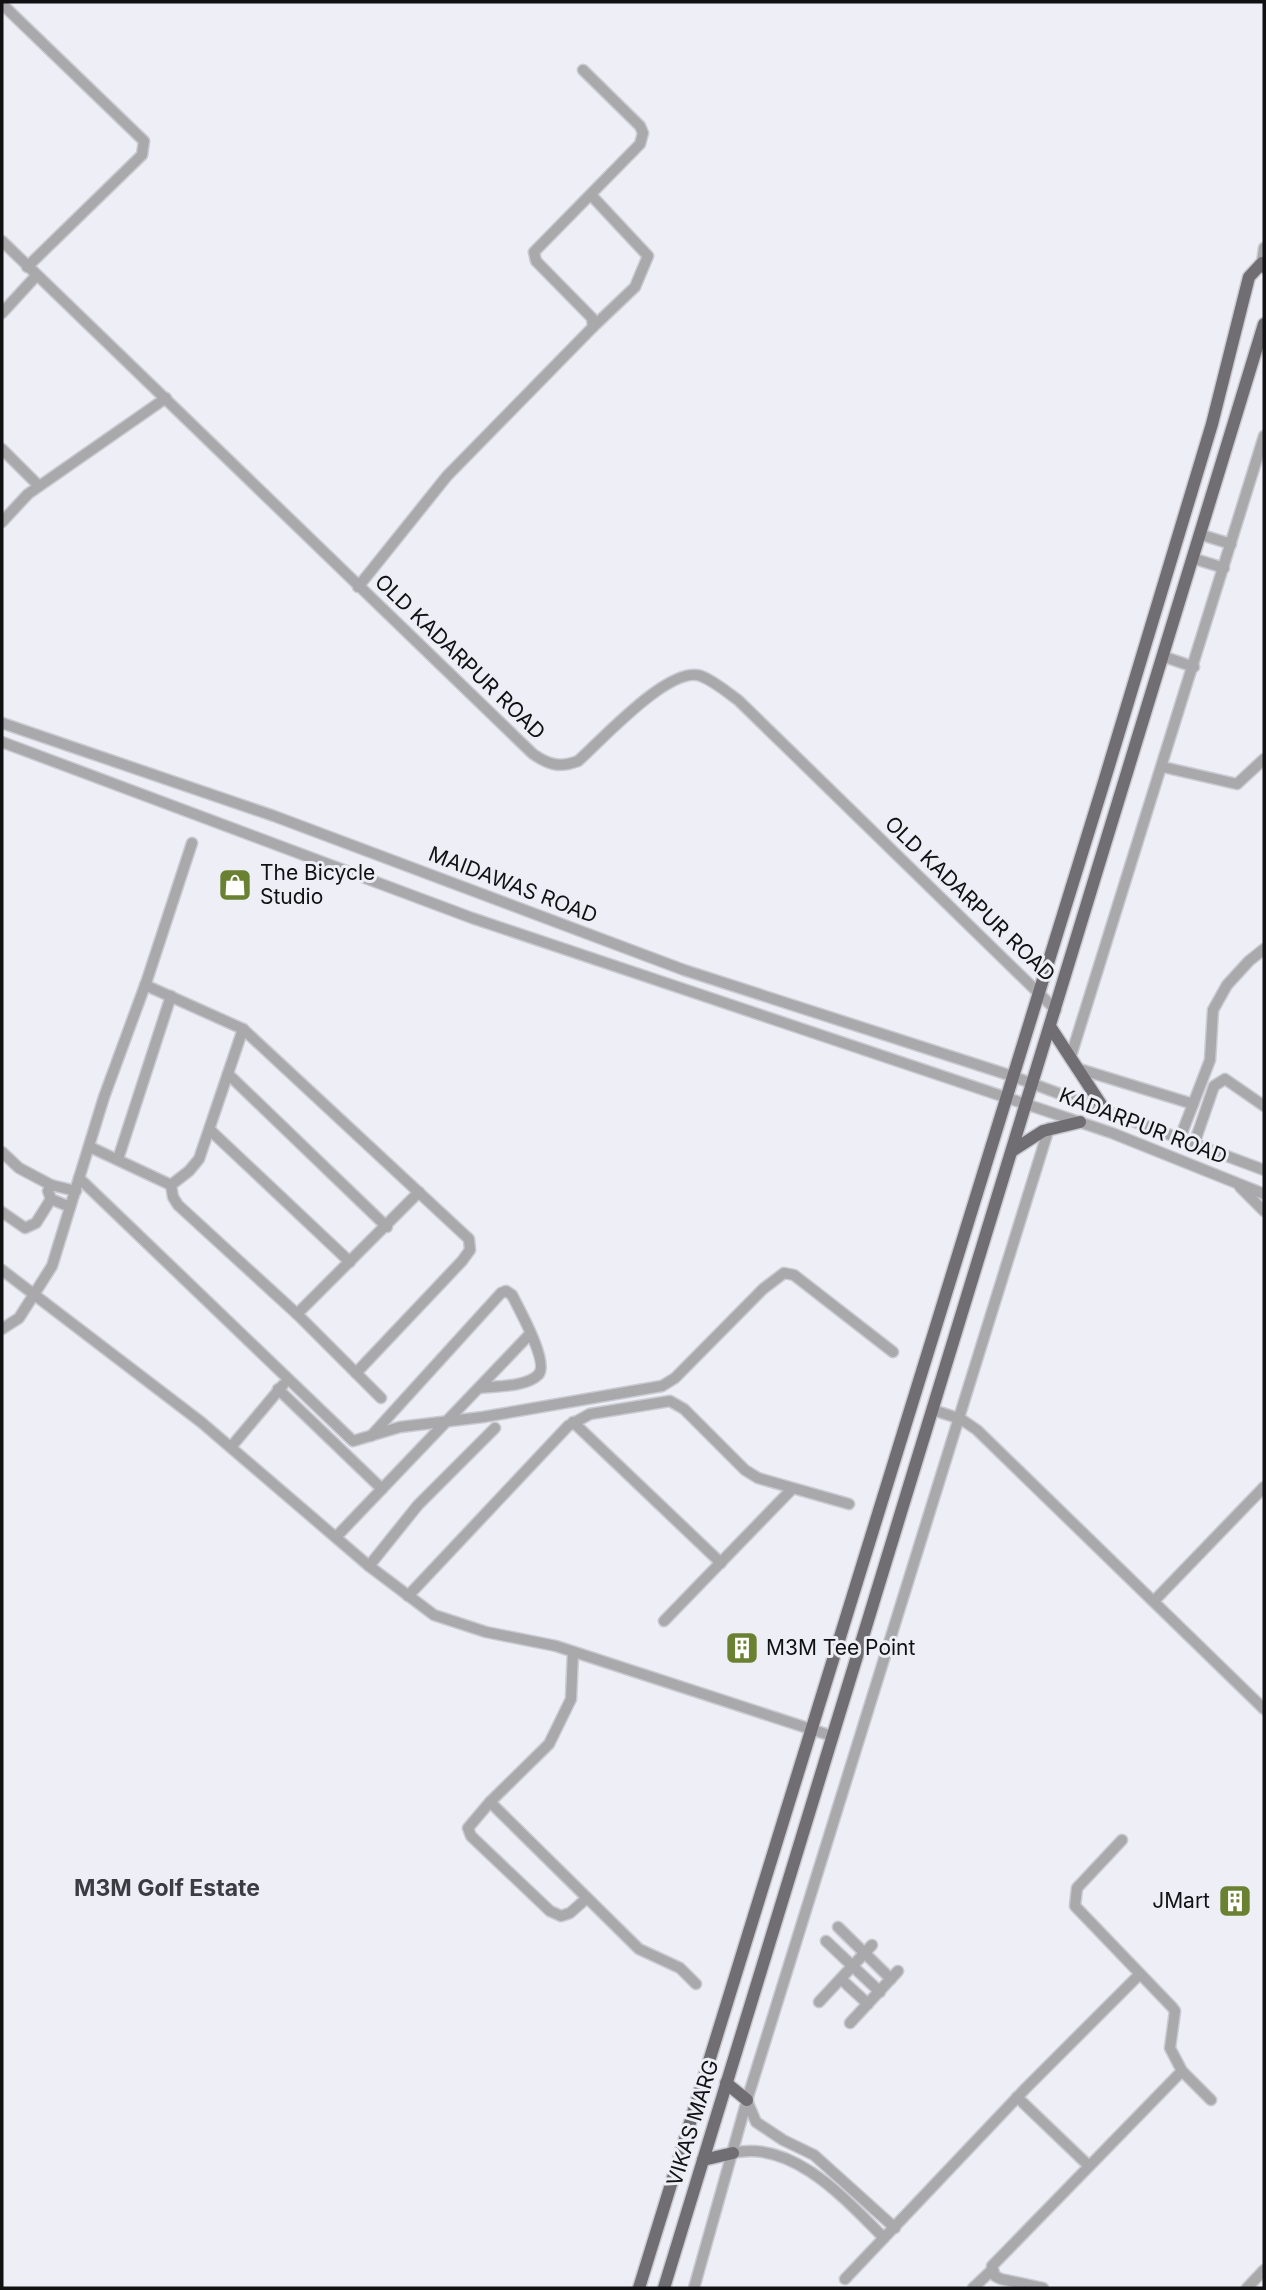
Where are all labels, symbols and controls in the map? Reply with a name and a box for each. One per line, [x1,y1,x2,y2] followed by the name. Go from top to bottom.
[370,569,551,744] street label: OLD KADARPUR ROAD
[880,811,1061,986] street label: OLD KADARPUR ROAD
[425,841,601,928] street label: MAIDAWAS ROAD
[260,860,375,909] place label: The Bicycle Studio
[216,866,254,904] shop icon: The Bicycle Studio
[1056,1082,1231,1169] street label: KADARPUR ROAD
[723,1629,761,1667] building icon: M3M Tee Point
[766,1635,916,1660] place label: M3M Tee Point
[74,1874,260,1902] district label: M3M Golf Estate
[1216,1882,1254,1920] building icon: JMart
[1152,1888,1210,1913] place label: JMart
[661,2057,724,2189] street label: VIKAS MARG

